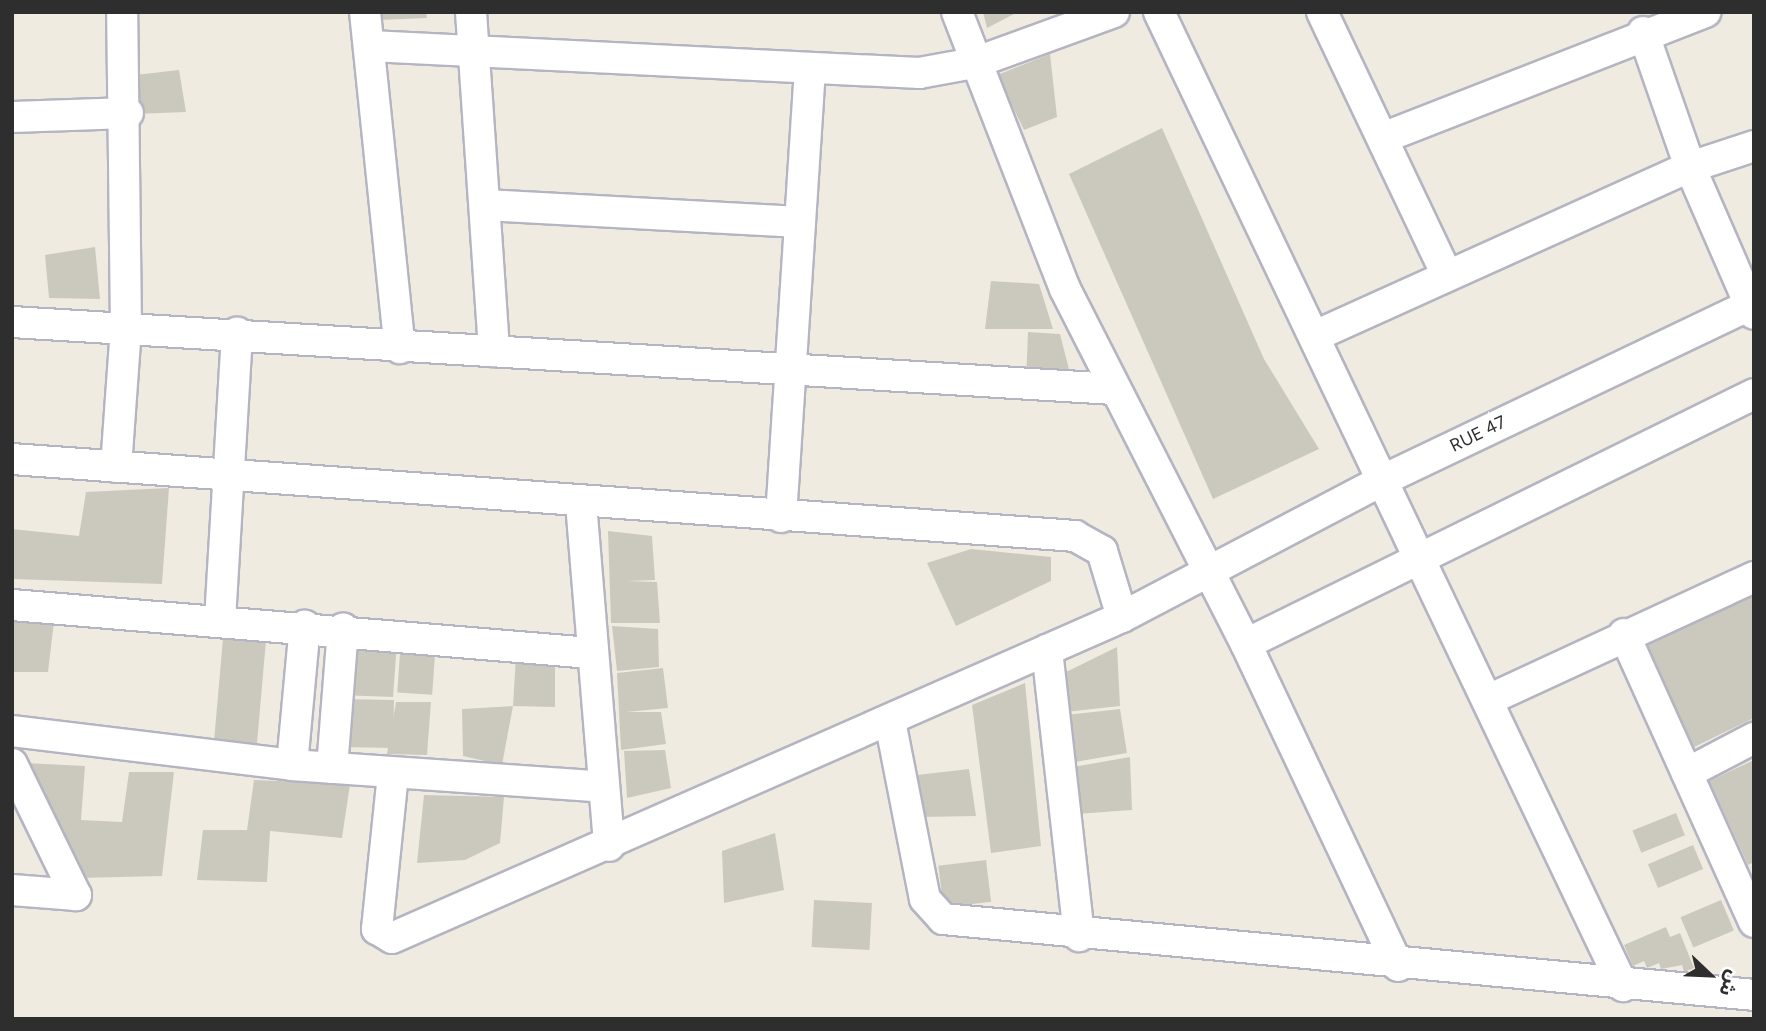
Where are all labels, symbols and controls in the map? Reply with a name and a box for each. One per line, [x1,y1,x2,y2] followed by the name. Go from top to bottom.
[1446,411,1510,457] street label: RUE 47
[1675,940,1745,1010] north arrow
[1714,967,1745,1000] text: ش

